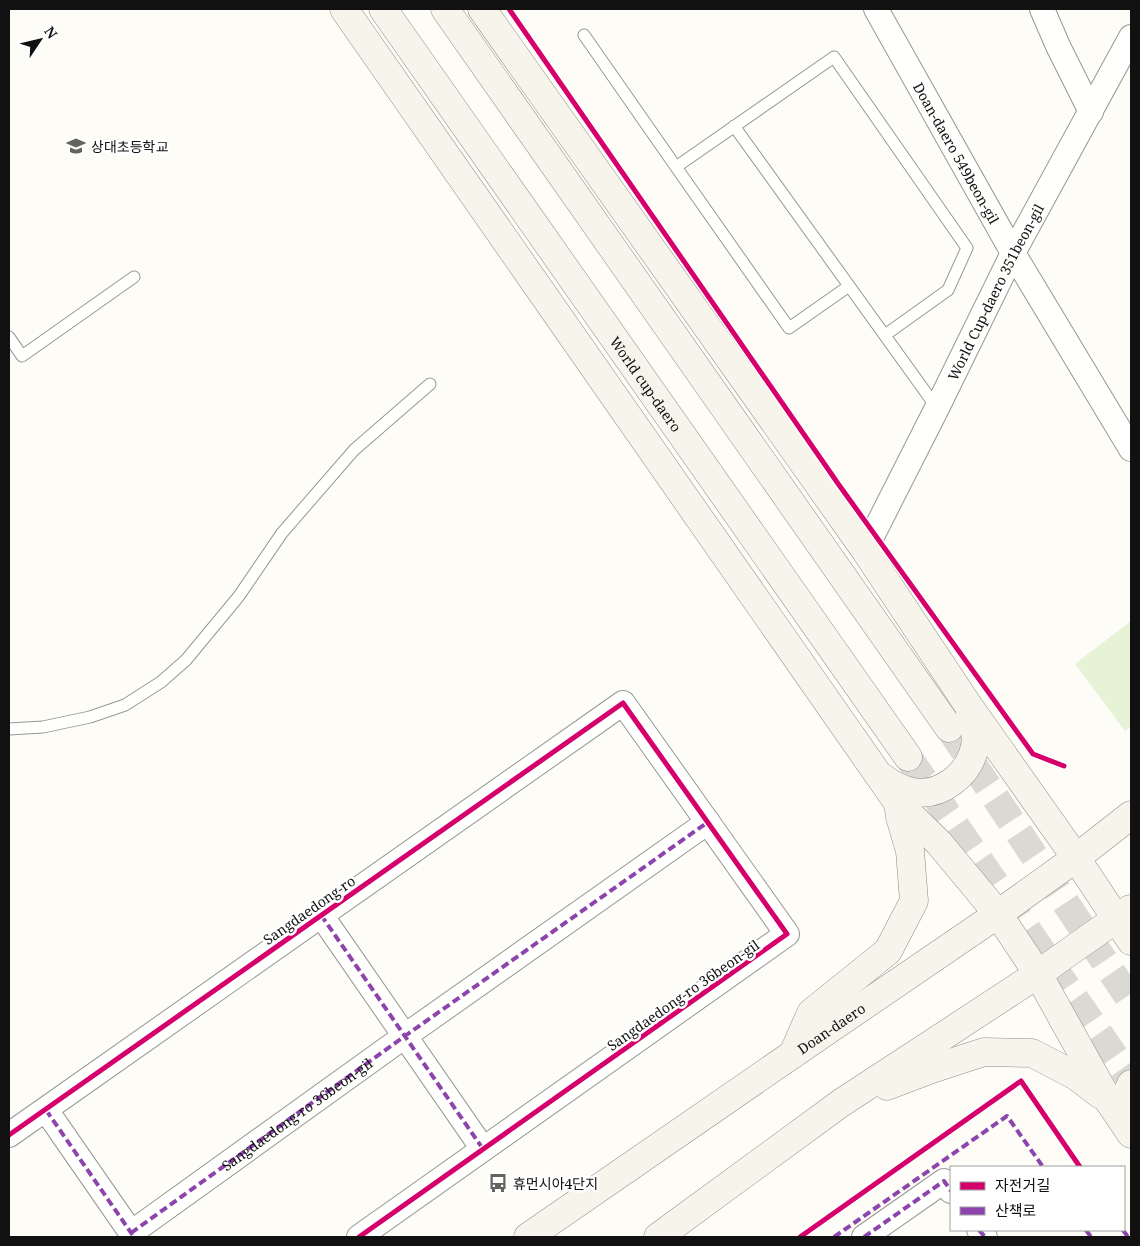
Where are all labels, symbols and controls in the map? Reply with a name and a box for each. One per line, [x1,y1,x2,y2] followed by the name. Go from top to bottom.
[15,15,65,65] north arrow
[40,22,62,42] text: N
[910,79,1004,228] street label: Doan-daero 549beon-gil
[65,135,87,157] school or university icon: 상대초등학교
[91,137,168,156] place label: 상대초등학교
[943,200,1048,383] street label: World Cup-daero 351beon-gil
[606,332,686,435] street label: World cup-daero
[259,871,359,949] street label: Sangdaedong-ro
[603,935,763,1055] street label: Sangdaedong-ro 36beon-gil
[793,998,869,1058] street label: Doan-daero
[217,1053,376,1175] street label: Sangdaedong-ro 36beon-gil
[950,1166,1125,1231] legend
[487,1172,509,1194] bus stop icon: 휴먼시아4단지
[513,1174,598,1193] place label: 휴먼시아4단지
[995,1175,1050,1195] text: 자전거길
[995,1200,1036,1220] text: 산책로

